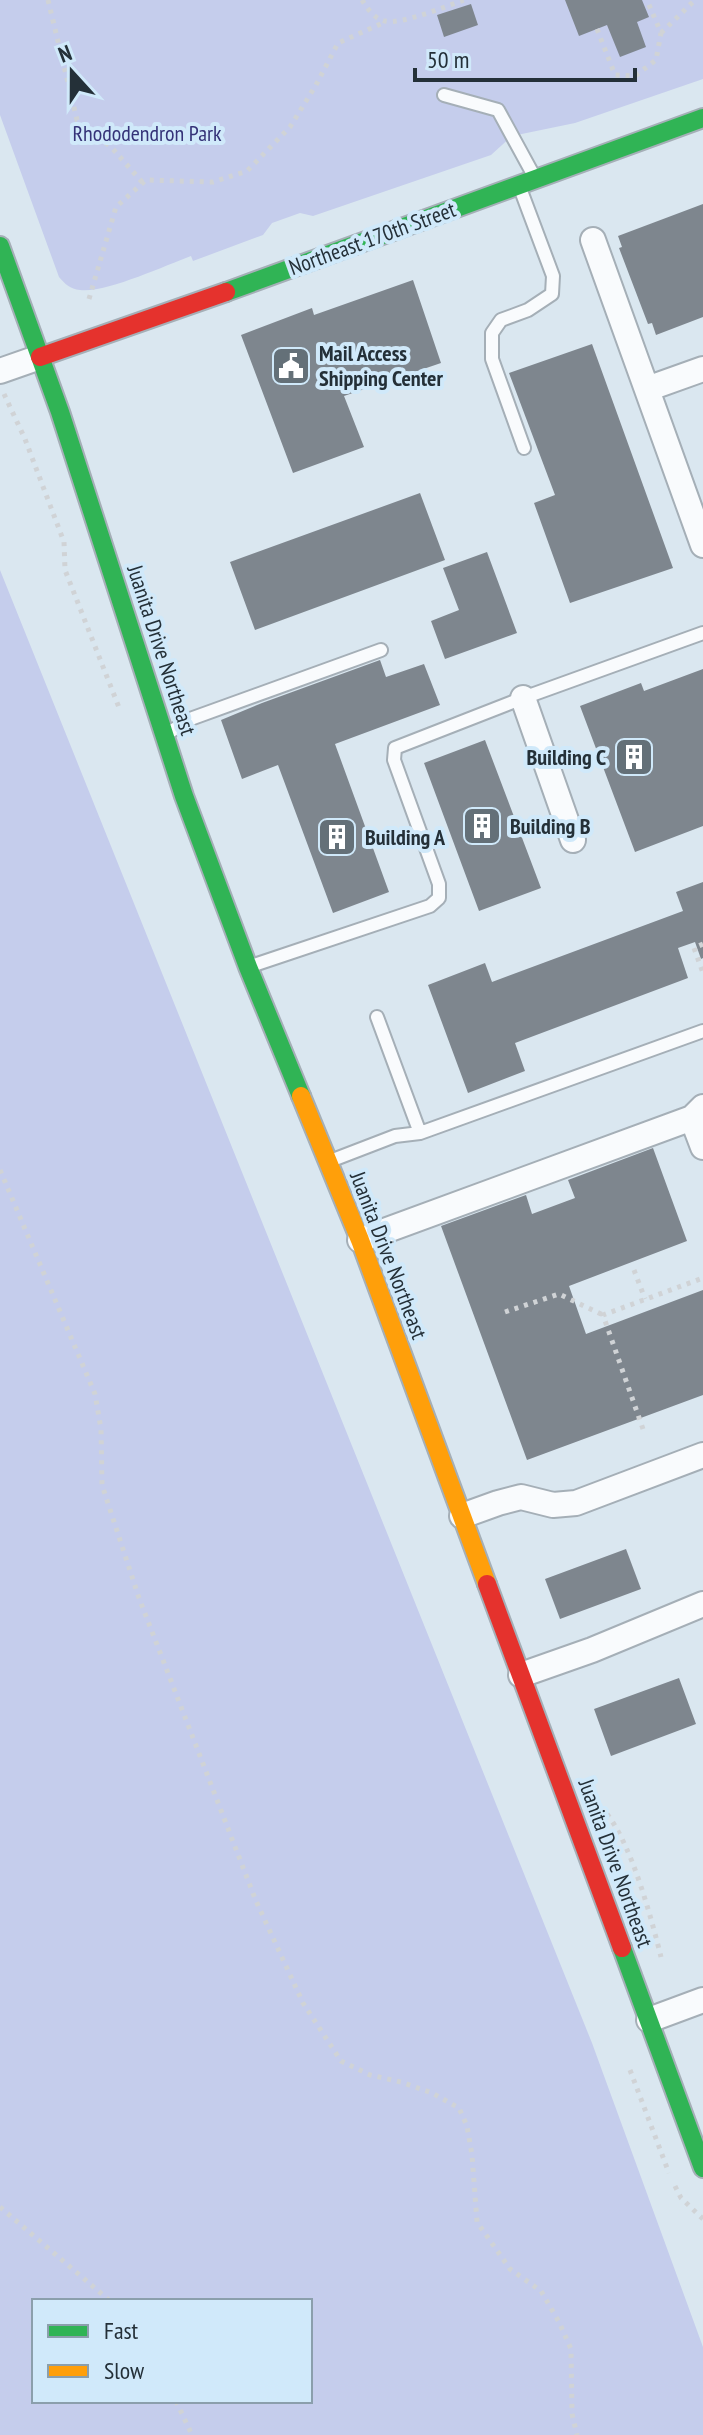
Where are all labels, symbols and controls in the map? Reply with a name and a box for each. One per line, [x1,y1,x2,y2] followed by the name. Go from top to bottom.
[32,32,112,112] north arrow
[415,32,635,82] scale bar
[54,38,75,69] text: N
[427,44,469,75] text: 50 m
[72,119,222,147] park label: Rhododendron Park
[285,195,459,281] street label: Northeast 170th Street
[319,339,444,392] place label: Mail Access Shipping Center
[270,345,312,387] public building icon: Mail Access Shipping Center
[121,560,203,739] street label: Juanita Drive Northeast
[613,736,655,778] building icon: Building C
[526,743,606,771] place label: Building C
[461,805,503,847] building icon: Building B
[510,812,591,840] place label: Building B
[316,816,358,858] building icon: Building A
[365,823,446,851] place label: Building A
[344,1166,434,1343] street label: Juanita Drive Northeast
[572,1774,659,1951] street label: Juanita Drive Northeast
[32,2299,312,2403] legend
[104,2315,139,2346] text: Fast
[104,2355,145,2386] text: Slow

